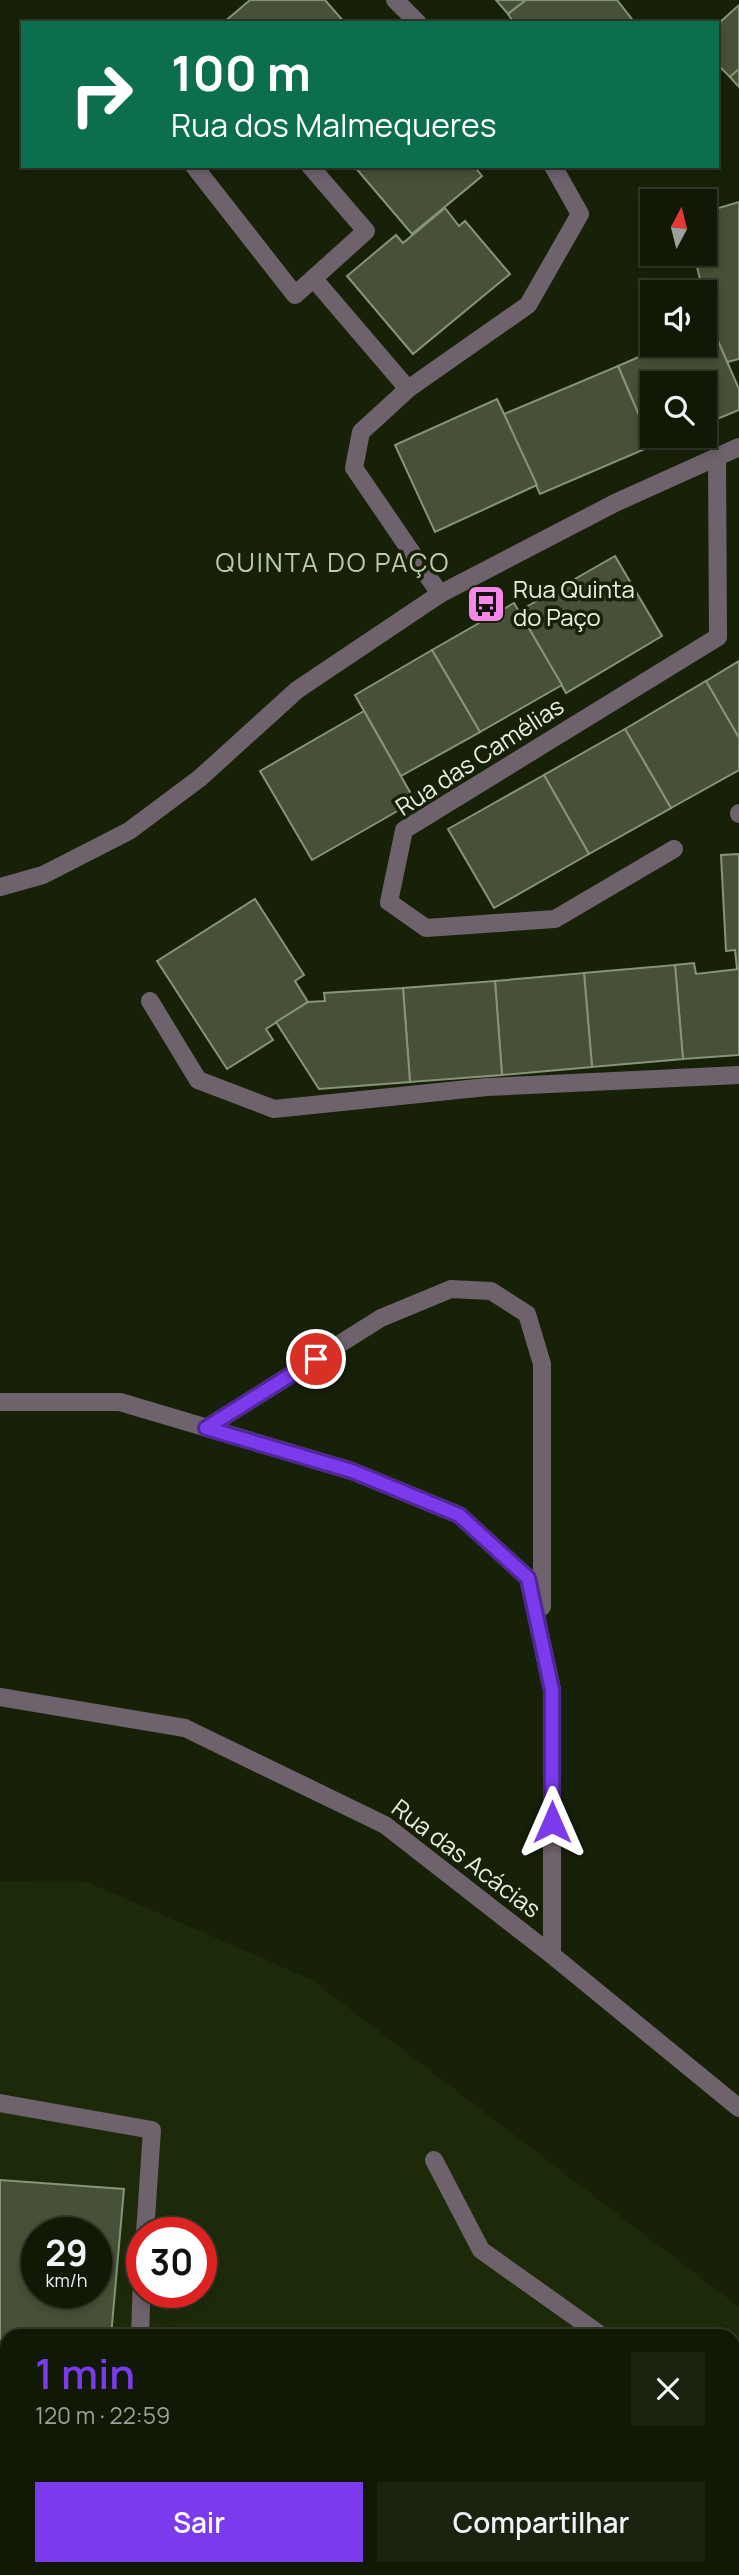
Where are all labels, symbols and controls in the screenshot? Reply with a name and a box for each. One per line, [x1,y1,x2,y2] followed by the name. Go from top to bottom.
[171,39,311,106] text: 100 m
[56,49,147,140] icon: right
[171,103,497,147] text: Rua dos Malmequeres
[640,189,718,266] north arrow
[640,189,717,448] map controls
[640,280,717,357] button: sound
[640,371,717,448] button: search
[216,544,450,580] district label: QUINTA DO PAÇO
[513,572,635,633] place label: Rua Quinta do Paço
[465,583,507,625] bus stop icon: Rua Quinta do Paço
[389,689,570,823] street label: Rua das Camélias
[286,1329,346,1389] pin
[297,1340,335,1378] icon: arrive
[515,1785,589,1859] position arrow
[386,1791,548,1925] street label: Rua das Acácias
[126,2217,217,2308] speed limit sign: 30
[45,2229,88,2277] text: 29
[46,2268,87,2292] text: km/h
[35,2344,135,2402] text: 1 min
[631,2352,705,2426] button: close
[35,2399,170,2431] text: 120 m · 22:59
[35,2482,363,2562] button: Sair
[377,2482,705,2562] button: Compartilhar

